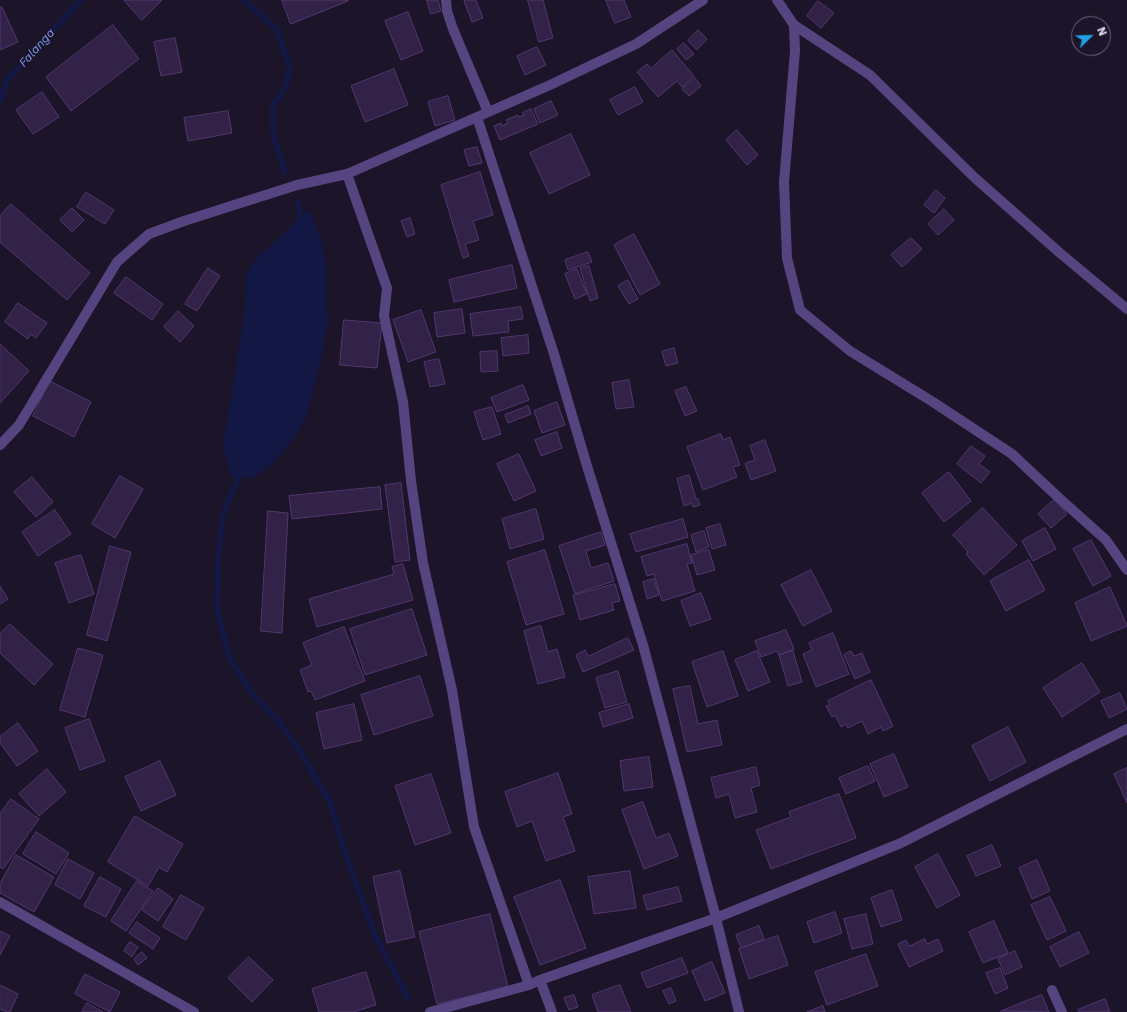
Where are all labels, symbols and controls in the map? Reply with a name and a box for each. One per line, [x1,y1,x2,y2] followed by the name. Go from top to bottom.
[1071,16,1111,56] north arrow
[1094,25,1109,38] text: N
[16,26,58,70] water label: Falanga

